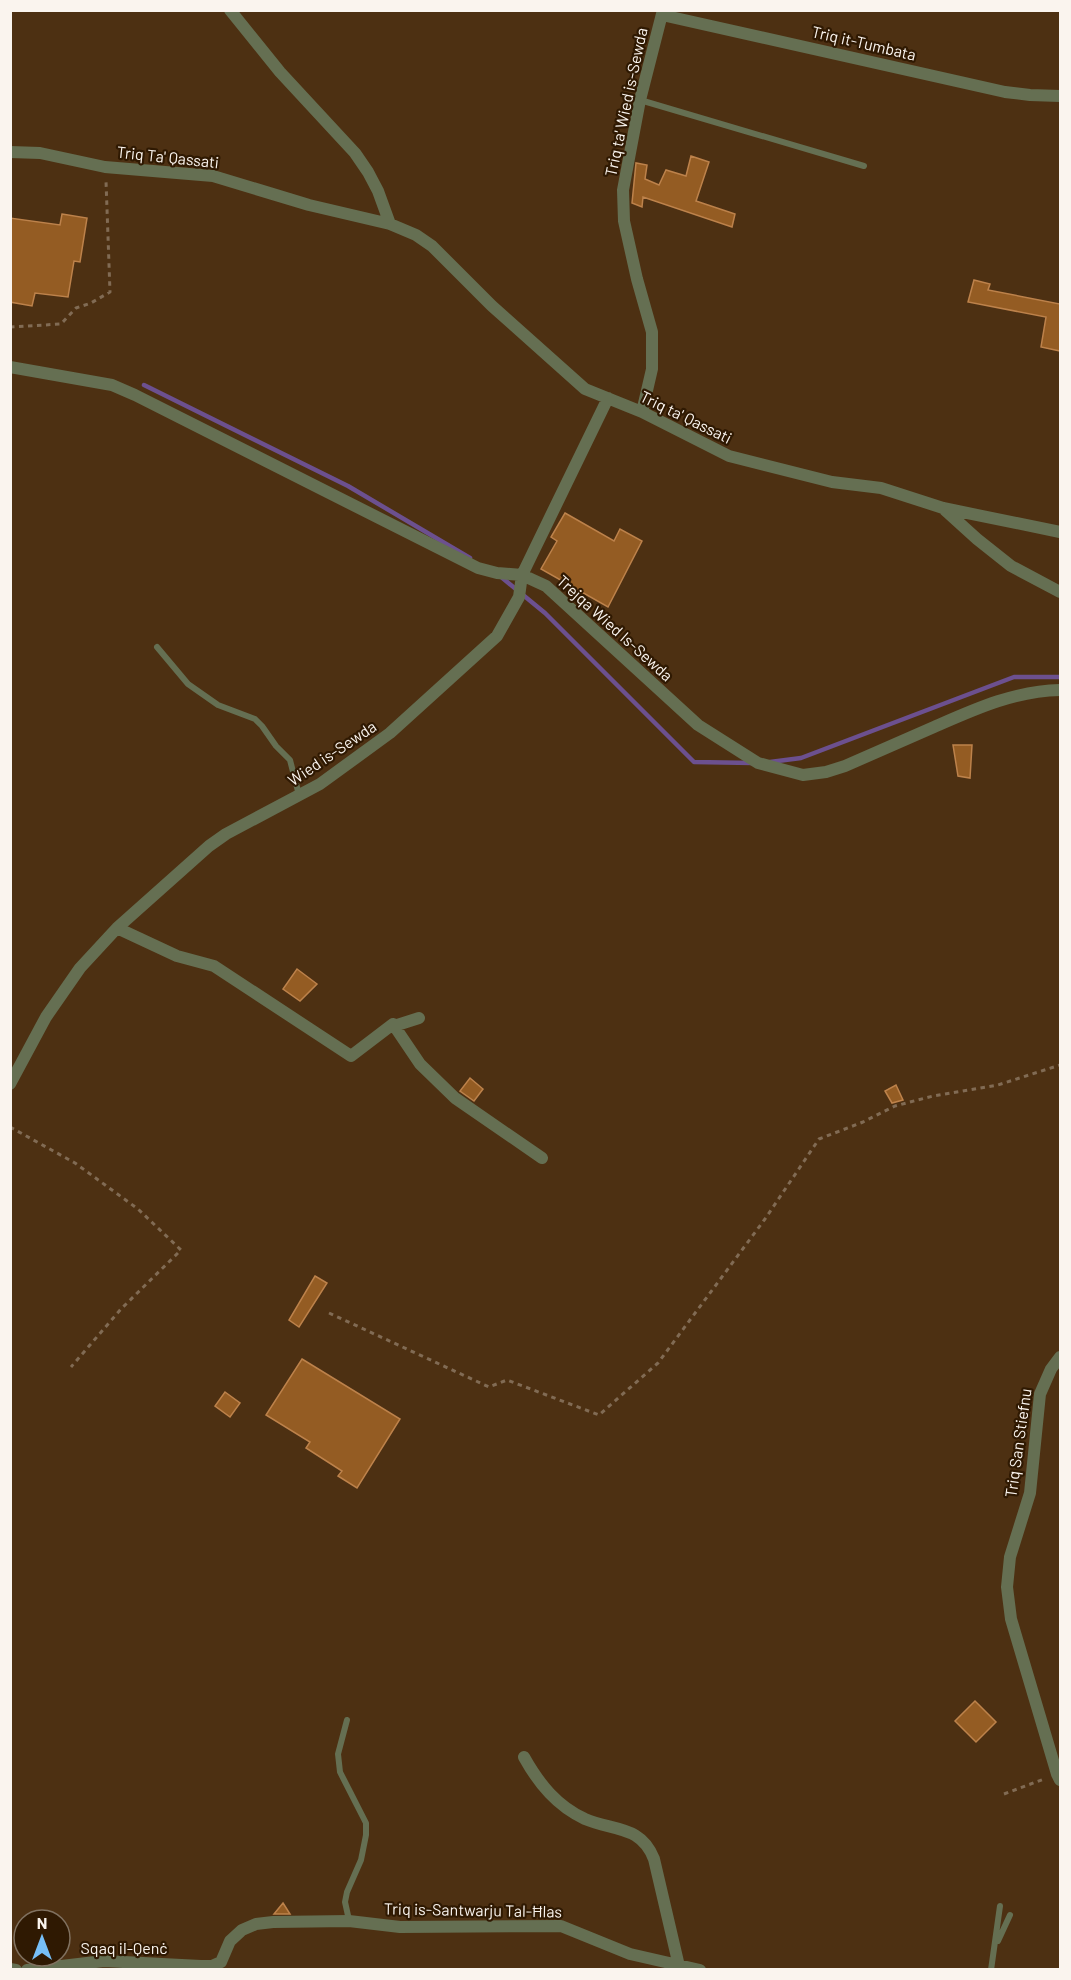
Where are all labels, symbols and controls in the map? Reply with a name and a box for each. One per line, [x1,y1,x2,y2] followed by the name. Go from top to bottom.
[810,21,918,64] street label: Triq it-Tumbata
[600,26,651,178] street label: Triq ta' Wied is-Sewda
[116,142,220,171] street label: Triq Ta' Qassati
[637,386,735,447] street label: Triq ta' Qassati
[554,571,677,685] street label: Trejqa Wied Is-Sewda
[284,716,380,789] street label: Wied is-Sewda
[1000,1387,1035,1499] street label: Triq San Stiefnu
[384,1898,562,1921] street label: Triq is-Santwarju Tal-Ħlas
[12,1908,72,1968] north arrow
[37,1913,47,1932] text: N
[80,1938,168,1957] street label: Sqaq il-Qenċ

